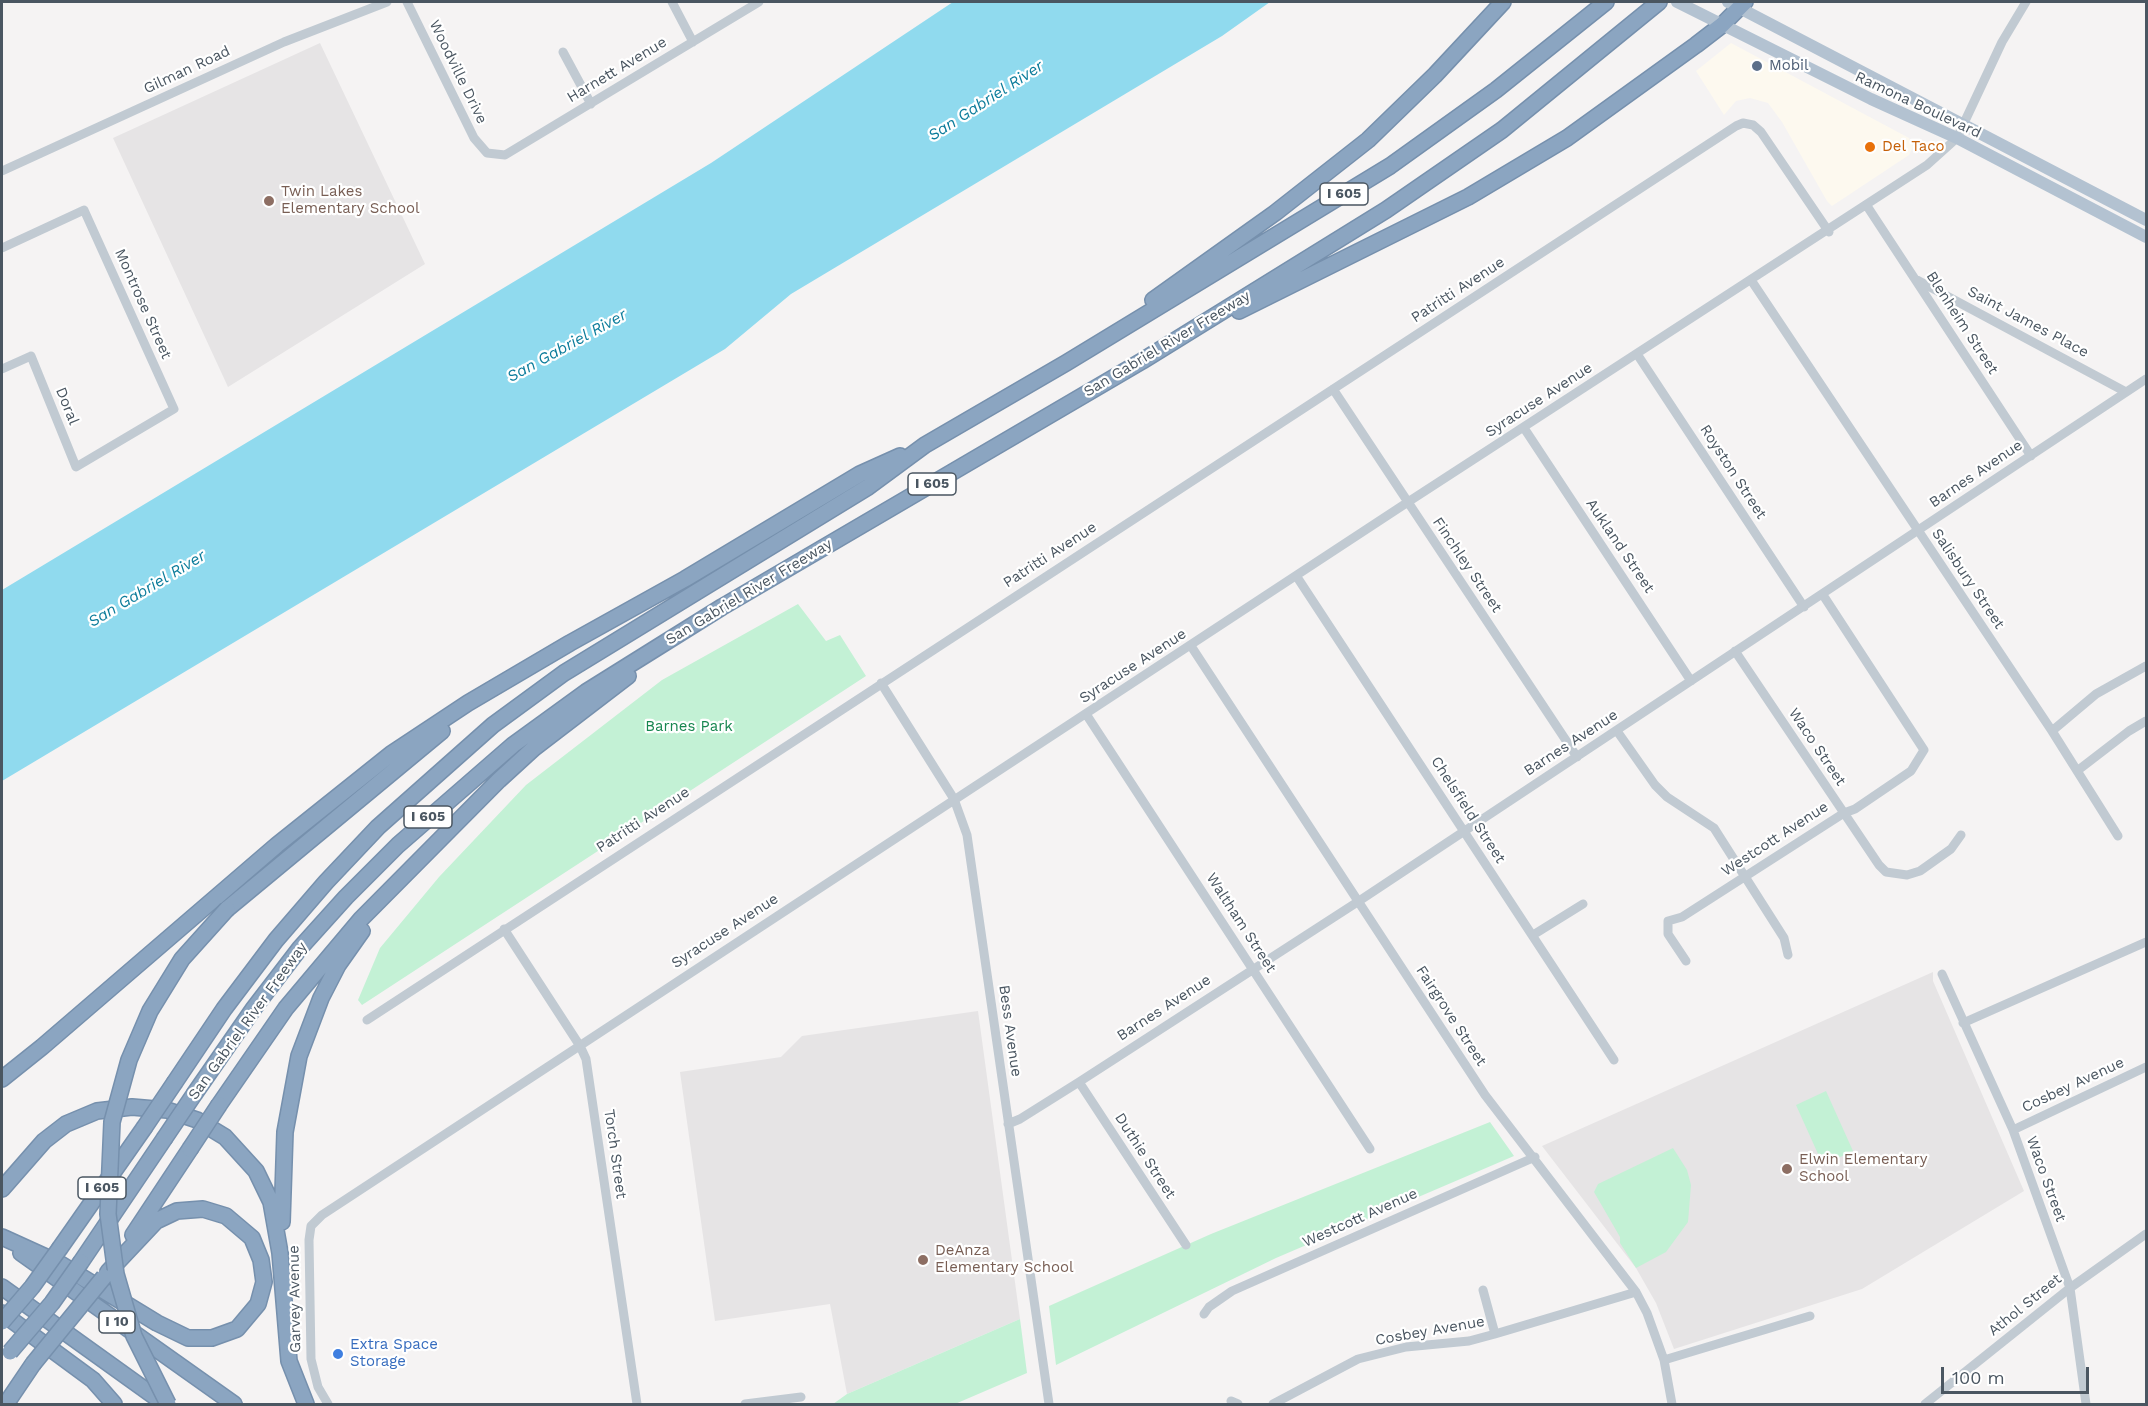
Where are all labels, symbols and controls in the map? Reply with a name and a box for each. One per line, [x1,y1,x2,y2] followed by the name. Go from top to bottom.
[425,17,491,127] street label: Woodville Drive
[564,33,670,107] street label: Harnett Avenue
[141,42,233,98] street label: Gilman Road
[925,57,1047,145] water label: San Gabriel River
[1769,57,1809,75] place label: Mobil
[1750,59,1764,73] marker: Mobil
[1852,68,1984,142] street label: Ramona Boulevard
[1882,138,1945,156] place label: Del Taco
[1863,140,1877,154] marker: Del Taco
[281,183,420,218] place label: Twin Lakes Elementary School
[1320,183,1368,205] road number: I 605
[262,194,276,208] marker: Twin Lakes Elementary School
[111,246,175,362] street label: Montrose Street
[1408,253,1508,327] street label: Patritti Avenue
[1922,268,2002,378] street label: Blenheim Street
[1964,282,2092,362] street label: Saint James Place
[1081,287,1253,401] street label: San Gabriel River Freeway
[504,305,630,387] water label: San Gabriel River
[1482,359,1596,441] street label: Syracuse Avenue
[51,385,83,427] street label: Doral
[1696,421,1770,523] street label: Royston Street
[1926,436,2026,512] street label: Barnes Avenue
[908,473,956,495] road number: I 605
[1582,496,1658,596] street label: Aukland Street
[1429,514,1505,616] street label: Finchley Street
[1000,518,1100,592] street label: Patritti Avenue
[1928,525,2008,633] street label: Salisbury Street
[663,535,835,649] street label: San Gabriel River Freeway
[85,546,209,632] water label: San Gabriel River
[1076,625,1190,707] street label: Syracuse Avenue
[1784,705,1850,789] street label: Waco Street
[1521,706,1621,780] street label: Barnes Avenue
[645,718,733,736] park label: Barnes Park
[1427,753,1509,867] street label: Chelsfield Street
[593,783,693,857] street label: Patritti Avenue
[1718,798,1832,880] street label: Westcott Avenue
[404,806,452,828] road number: I 605
[1202,870,1280,976] street label: Waltham Street
[668,890,782,972] street label: Syracuse Avenue
[185,938,311,1104] street label: San Gabriel River Freeway
[1412,962,1490,1070] street label: Fairgrove Street
[1114,971,1214,1045] street label: Barnes Avenue
[995,984,1025,1078] street label: Bess Avenue
[2019,1053,2127,1117] street label: Cosbey Avenue
[600,1108,630,1200] street label: Torch Street
[1111,1110,1179,1202] street label: Duthie Street
[2022,1134,2070,1224] street label: Waco Street
[1799,1151,1927,1186] place label: Elwin Elementary School
[1780,1162,1794,1176] marker: Elwin Elementary School
[78,1177,126,1199] road number: I 605
[1300,1185,1420,1251] street label: Westcott Avenue
[935,1242,1074,1277] place label: DeAnza Elementary School
[285,1245,305,1353] street label: Garvey Avenue
[916,1253,930,1267] marker: DeAnza Elementary School
[1985,1270,2065,1340] street label: Athol Street
[99,1311,135,1333] road number: I 10
[1374,1313,1486,1349] street label: Cosbey Avenue
[350,1336,438,1371] place label: Extra Space Storage
[331,1347,345,1361] marker: Extra Space Storage
[1944,1355,2092,1393] scale bar
[1952,1367,2005,1388] text: 100 m

